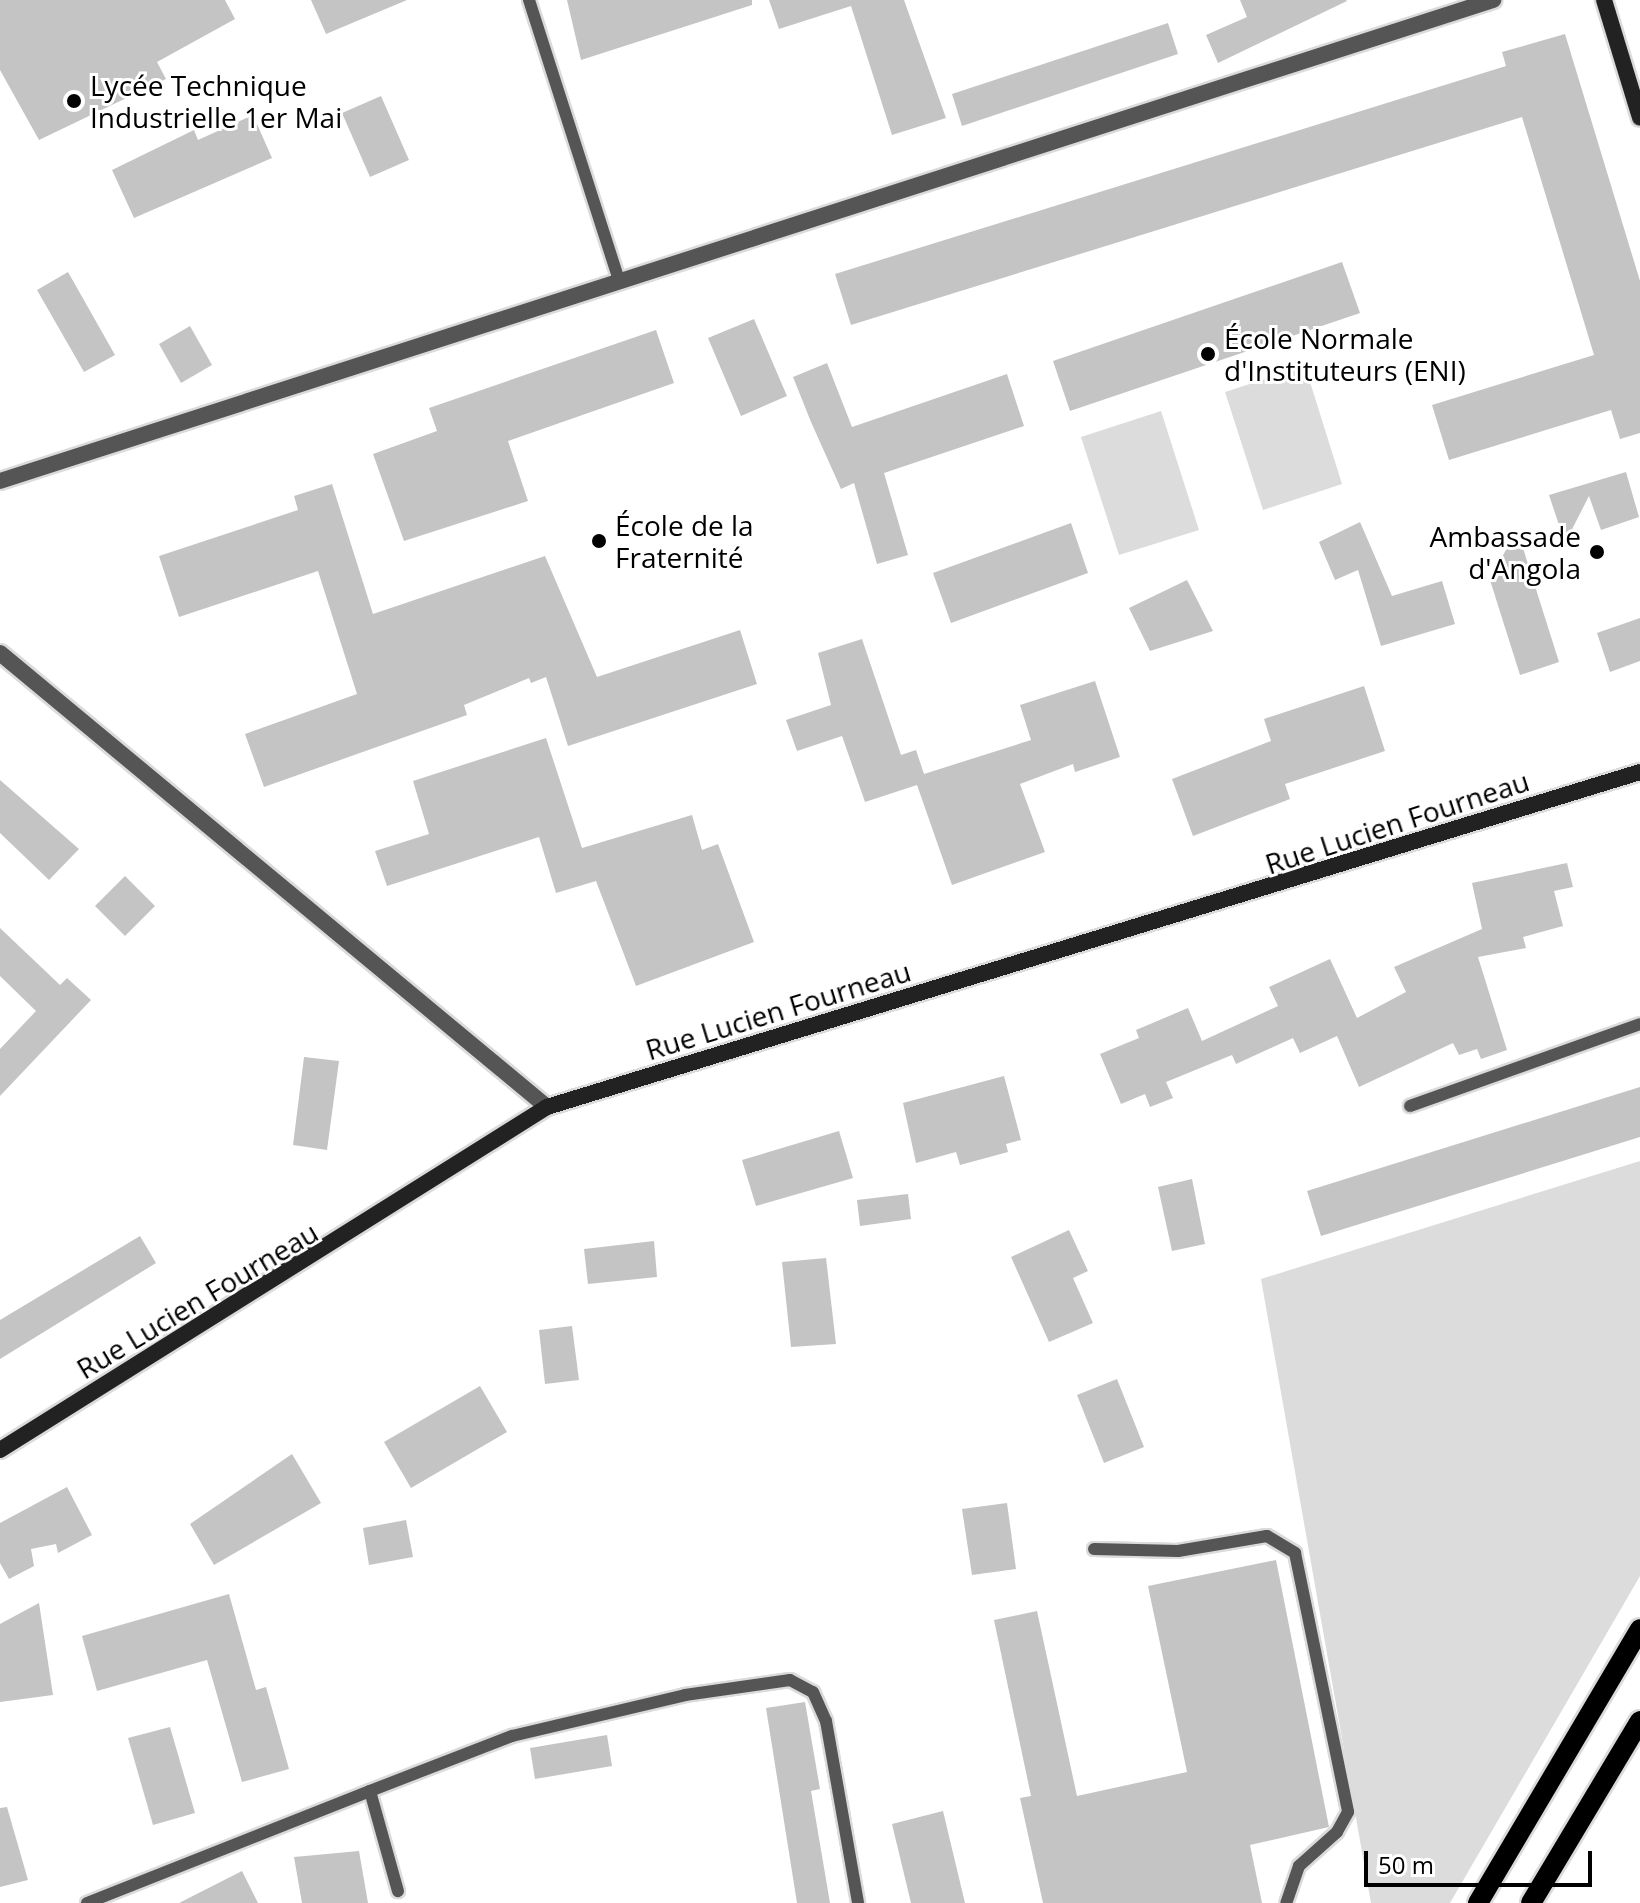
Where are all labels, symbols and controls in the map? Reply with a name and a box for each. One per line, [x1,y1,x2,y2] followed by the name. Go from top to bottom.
[90,68,342,134] place label: Lycée Technique Industrielle 1er Mai
[65,92,83,110] marker: Lycée Technique Industrielle 1er Mai
[1224,321,1466,387] place label: École Normale d'Instituteurs (ENI)
[1199,345,1217,363] marker: École Normale d'Instituteurs (ENI)
[615,508,754,574] place label: École de la Fraternité
[1430,519,1581,585] place label: Ambassade d'Angola
[590,532,608,550] marker: École de la Fraternité
[1588,543,1606,561] marker: Ambassade d'Angola
[1261,763,1533,881] street label: Rue Lucien Fourneau
[641,954,915,1066] street label: Rue Lucien Fourneau
[70,1215,324,1385] street label: Rue Lucien Fourneau
[1368,1835,1596,1885] scale bar
[1378,1848,1434,1881] text: 50 m

